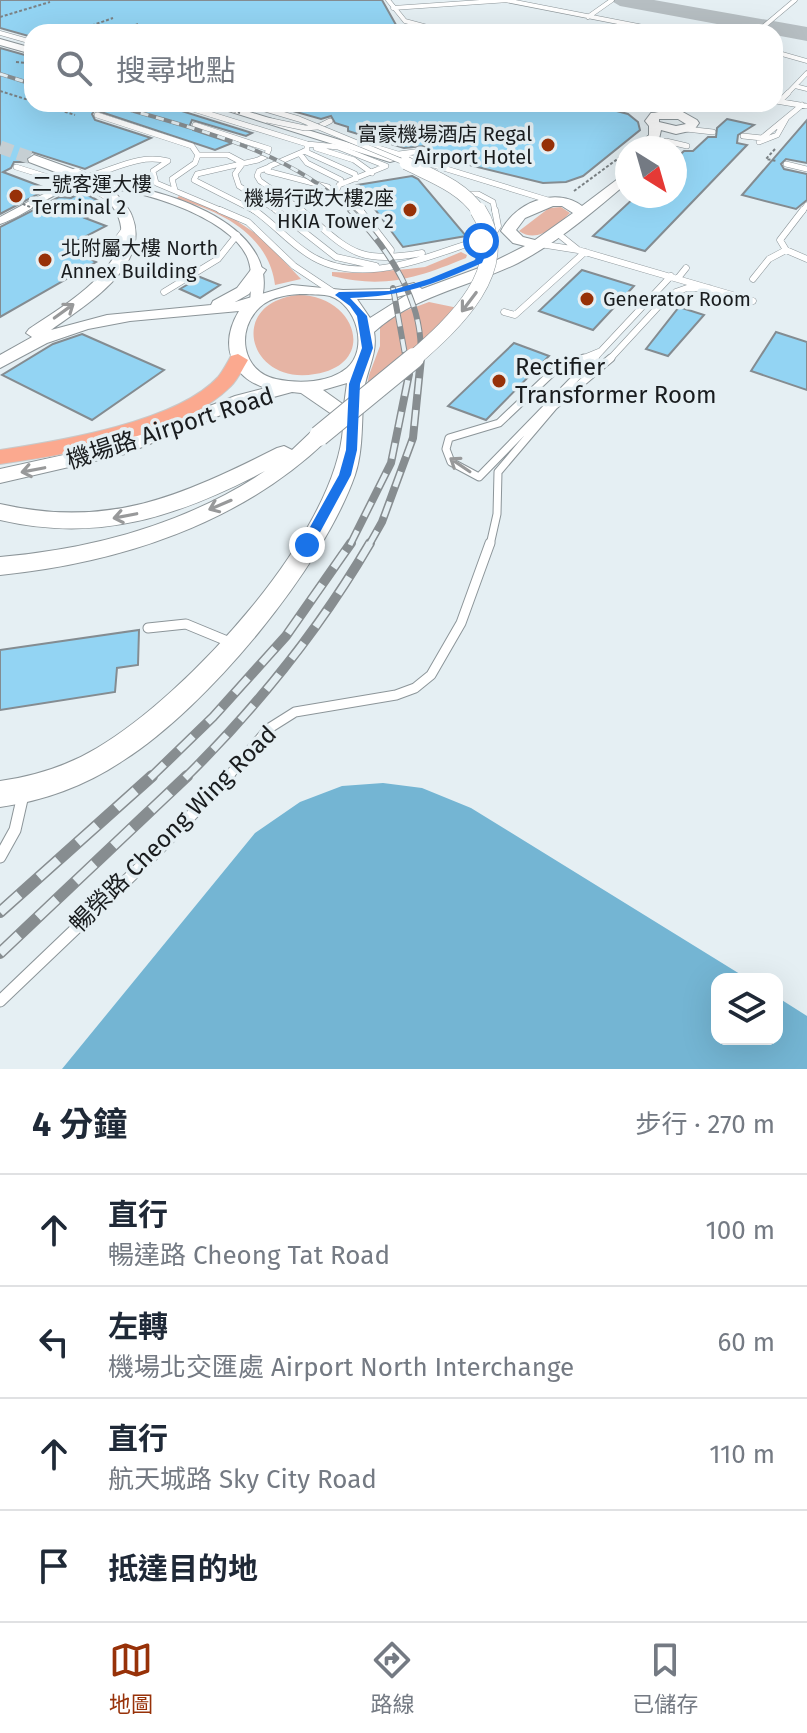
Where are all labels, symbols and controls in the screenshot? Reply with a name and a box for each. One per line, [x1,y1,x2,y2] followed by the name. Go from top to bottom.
[24,24,783,112] search box
[52,46,96,90] icon: search
[116,53,236,89] text: 搜尋地點
[357,122,532,169] place label: 富豪機場酒店 Regal Airport Hotel
[539,136,557,154] marker: 富豪機場酒店 Regal Airport Hotel
[615,136,687,208] north arrow
[32,172,152,219] place label: 二號客運大樓 Terminal 2
[244,186,394,233] place label: 機場行政大樓2座 HKIA Tower 2
[7,187,25,205] marker: 二號客運大樓 Terminal 2
[401,201,419,219] marker: 機場行政大樓2座 HKIA Tower 2
[463,223,499,259] route start
[61,236,218,283] place label: 北附屬大樓 North Annex Building
[36,251,54,269] marker: 北附屬大樓 North Annex Building
[603,287,751,311] place label: Generator Room
[578,290,596,308] marker: Generator Room
[461,291,478,312] one-way arrow
[53,303,74,320] one-way arrow
[515,353,717,409] place label: Rectifier Transformer Room
[490,372,508,390] marker: Rectifier Transformer Room
[63,381,277,475] street label: 機場路 Airport Road
[450,457,472,474] one-way arrow
[20,464,46,479] one-way arrow
[208,498,233,513] one-way arrow
[113,510,138,525] one-way arrow
[289,527,325,563] route end
[64,720,282,938] street label: 暢榮路 Cheong Wing Road
[711,973,783,1045] map controls
[711,973,783,1045] button: layers
[32,1104,127,1145] text: 4 分鐘
[635,1109,775,1140] text: 步行 · 270 m
[108,1197,168,1233] text: 直行
[32,1208,76,1252] icon: ahead
[706,1215,775,1246] text: 100 m
[108,1240,390,1271] text: 暢達路 Cheong Tat Road
[108,1309,168,1345] text: 左轉
[32,1320,76,1364] icon: left
[717,1327,775,1358] text: 60 m
[108,1352,574,1383] text: 機場北交匯處 Airport North Interchange
[108,1421,168,1457] text: 直行
[32,1432,76,1476] icon: ahead
[709,1439,775,1470] text: 110 m
[108,1464,377,1495] text: 航天城路 Sky City Road
[32,1544,76,1588] icon: arrive
[108,1551,258,1587] text: 抵達目的地
[109,1638,153,1718] tab: 地圖
[370,1638,414,1718] tab: 路線
[632,1638,698,1718] tab: 已儲存

